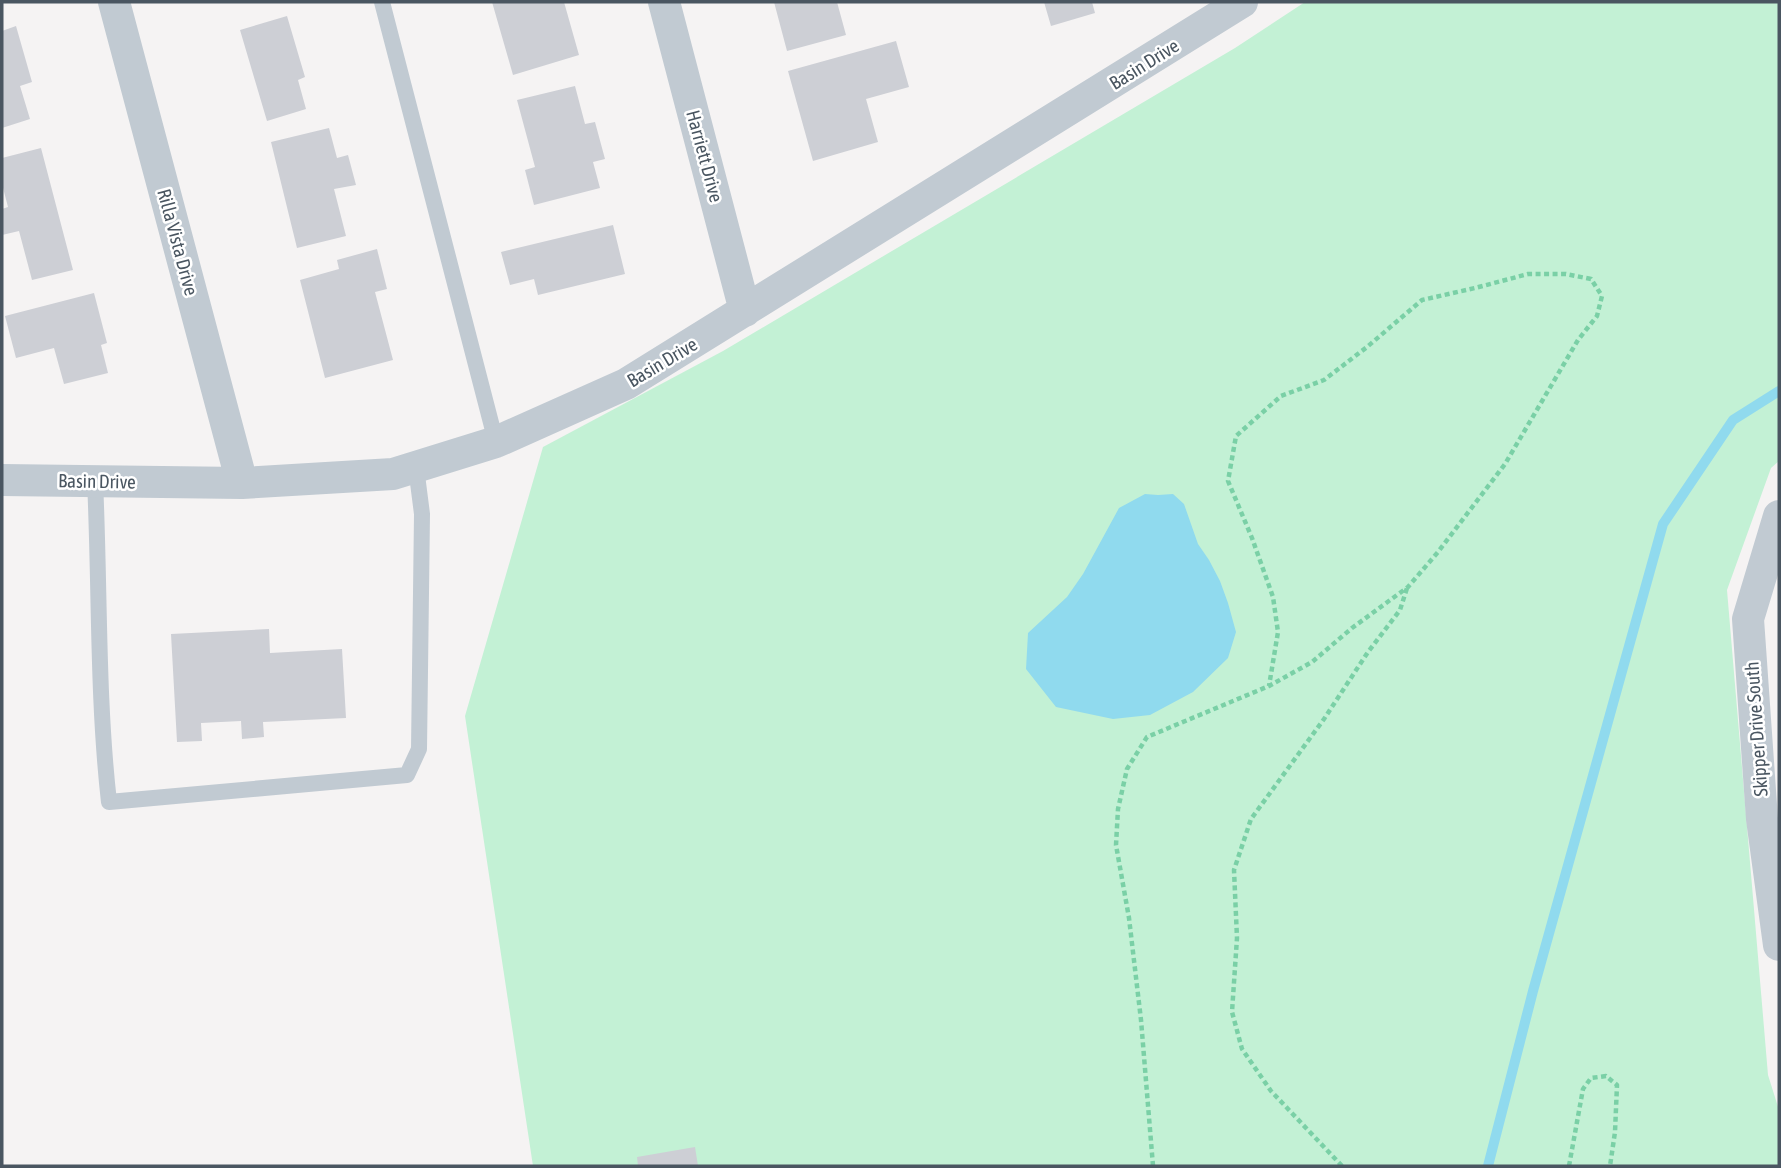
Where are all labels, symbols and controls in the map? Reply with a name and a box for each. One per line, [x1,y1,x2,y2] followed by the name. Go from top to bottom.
[1105,34,1183,94] street label: Basin Drive
[682,108,728,204] street label: Harriett Drive
[153,186,203,298] street label: Rilla Vista Drive
[623,333,701,391] street label: Basin Drive
[58,469,136,493] street label: Basin Drive
[1740,661,1772,797] street label: Skipper Drive South

